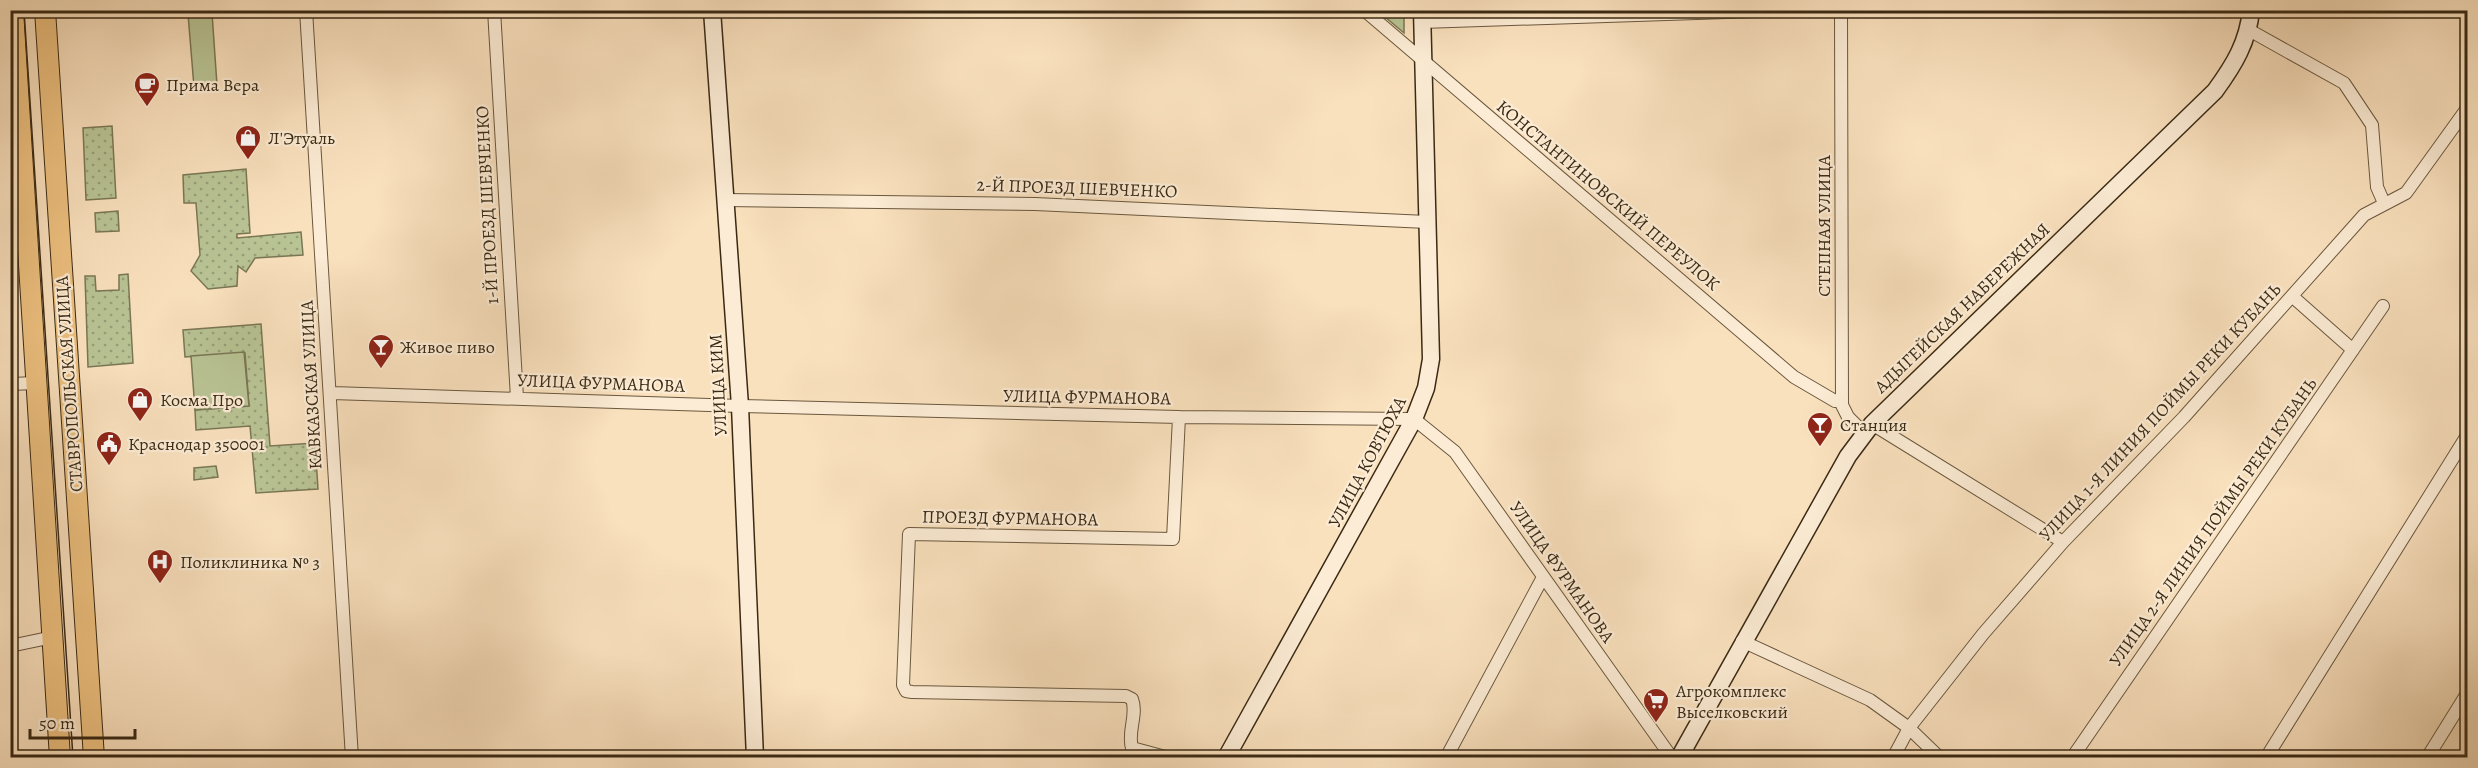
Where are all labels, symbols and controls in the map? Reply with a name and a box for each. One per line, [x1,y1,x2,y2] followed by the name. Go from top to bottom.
[132,70,162,108] cafe icon: Прима Вера
[166,73,260,97] place label: Прима Вера
[1491,94,1725,296] street label: КОНСТАНТИНОВСКИЙ ПЕРЕУЛОК
[470,105,504,305] street label: 1-Й ПРОЕЗД ШЕВЧЕНКО
[233,123,263,161] shop icon: Л'Этуаль
[268,126,335,150] place label: Л'Этуаль
[1812,155,1836,297] street label: СТЕПНАЯ УЛИЦА
[976,172,1178,204] street label: 2-Й ПРОЕЗД ШЕВЧЕНКО
[1868,218,2055,399] street label: АДЫГЕЙСКАЯ НАБЕРЕЖНАЯ
[49,275,89,493] street label: СТАВРОПОЛЬСКАЯ УЛИЦА
[2034,278,2286,546] street label: УЛИЦА 1-Я ЛИНИЯ ПОЙМЫ РЕКИ КУБАНЬ
[295,299,327,470] street label: КАВКАЗСКАЯ УЛИЦА
[366,332,396,370] bar icon: Живое пиво
[703,333,733,437] street label: УЛИЦА КИМ
[400,335,495,359] place label: Живое пиво
[517,368,686,398] street label: УЛИЦА ФУРМАНОВА
[2104,373,2322,671] street label: УЛИЦА 2-Я ЛИНИЯ ПОЙМЫ РЕКИ КУБАНЬ
[1003,384,1172,410] street label: УЛИЦА ФУРМАНОВА
[125,385,155,423] shop icon: Косма Про
[160,388,243,412] place label: Косма Про
[1322,392,1412,532] street label: УЛИЦА КОВТЮХА
[1805,410,1835,448] bar icon: Станция
[1840,413,1907,437] place label: Станция
[94,429,124,467] public building icon: Краснодар 350001
[128,432,265,456] place label: Краснодар 350001
[1504,496,1620,648] street label: УЛИЦА ФУРМАНОВА
[922,504,1099,532] street label: ПРОЕЗД ФУРМАНОВА
[145,547,175,585] hospital icon: Поликлиника № 3
[180,550,320,574] place label: Поликлиника № 3
[1675,679,1788,724] place label: Агрокомплекс Выселковский
[1641,686,1671,724] supermarket icon: Агрокомплекс Выселковский
[30,702,135,740] scale bar
[39,711,75,735] text: 50 m

